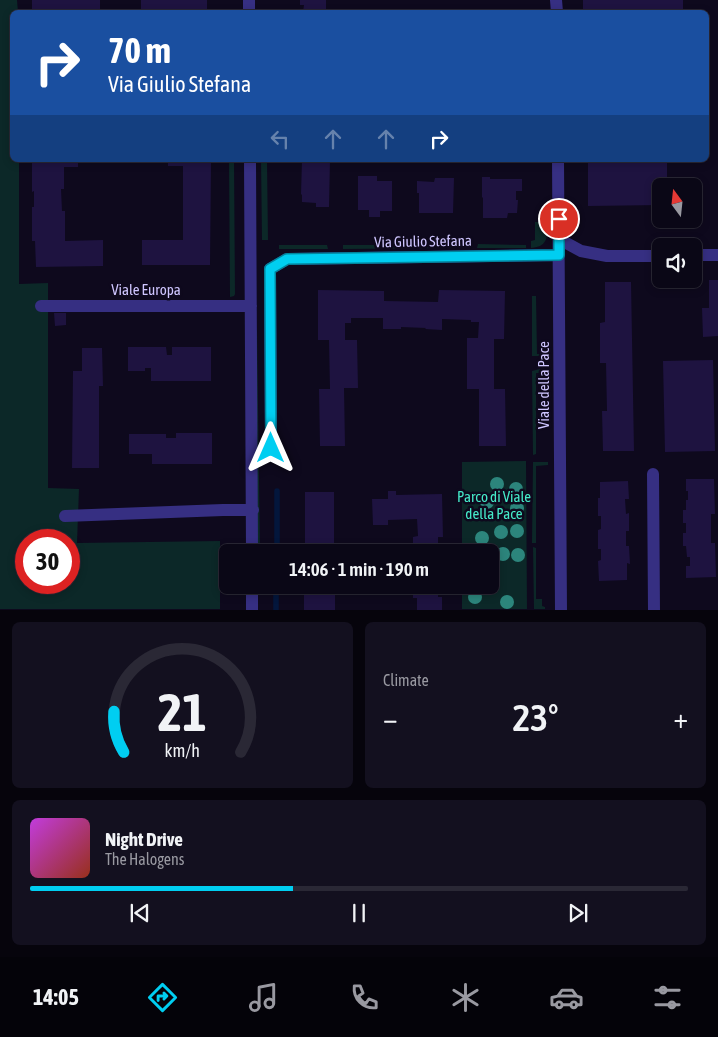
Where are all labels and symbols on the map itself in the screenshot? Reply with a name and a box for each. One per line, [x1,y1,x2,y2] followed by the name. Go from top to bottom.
[652,178,702,228] north arrow
[538,198,580,240] pin
[374,232,472,250] street label: Via Giulio Stefana
[111,281,181,298] street label: Viale Europa
[535,341,552,429] street label: Viale della Pace
[244,421,296,473] position arrow
[457,488,531,522] park label: Parco di Viale della Pace
[15,529,80,594] speed limit sign: 30

